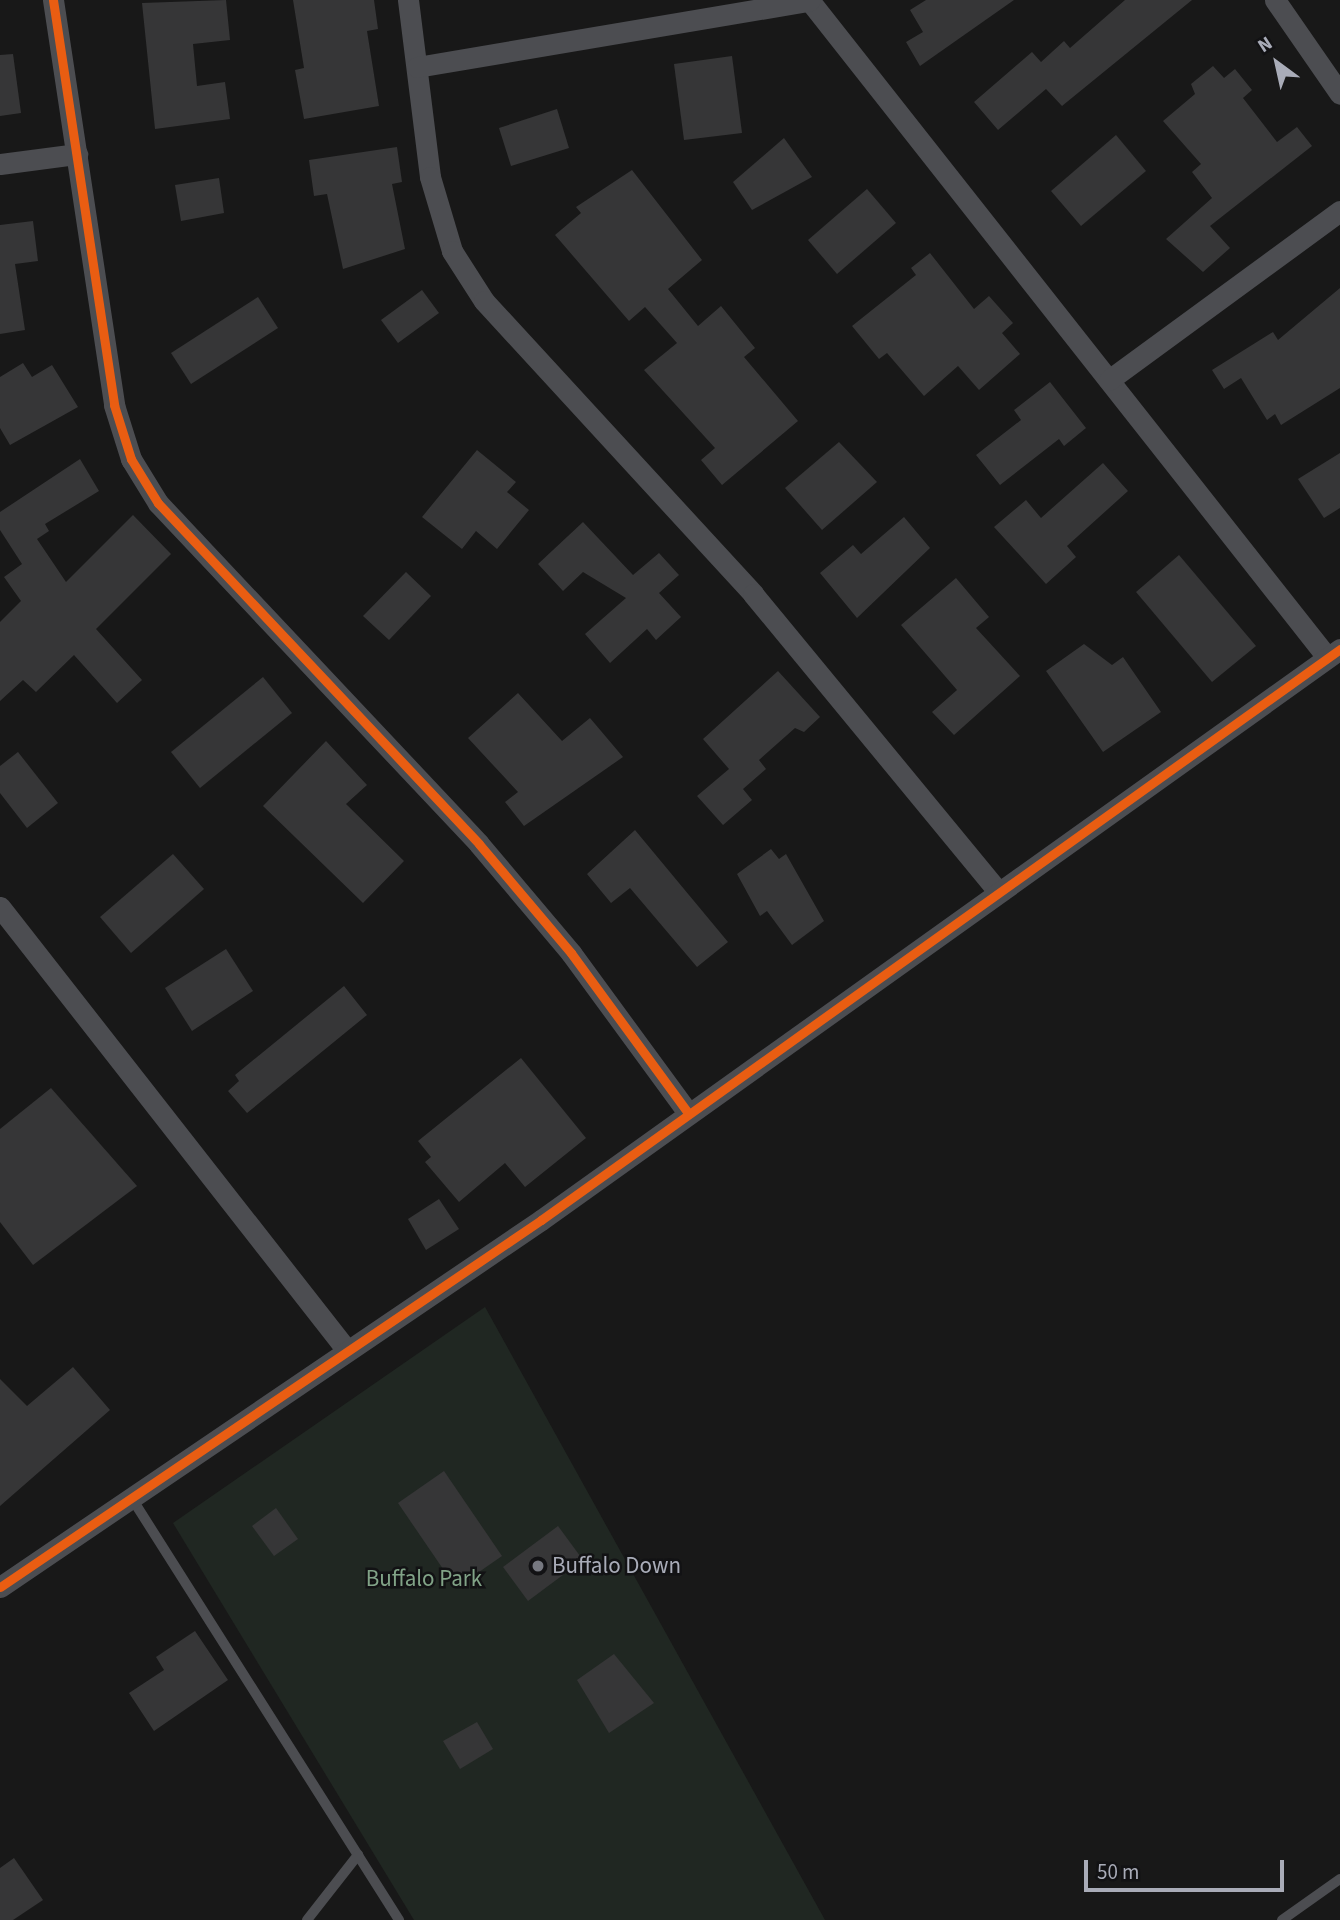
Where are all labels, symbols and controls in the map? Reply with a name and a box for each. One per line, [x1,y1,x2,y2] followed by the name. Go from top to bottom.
[1242,28,1312,98] north arrow
[1253,30,1278,60] text: N
[552,1552,681,1580] place label: Buffalo Down
[530,1558,546,1574] marker: Buffalo Down
[366,1565,482,1593] park label: Buffalo Park
[1088,1846,1288,1890] scale bar
[1097,1857,1139,1887] text: 50 m

